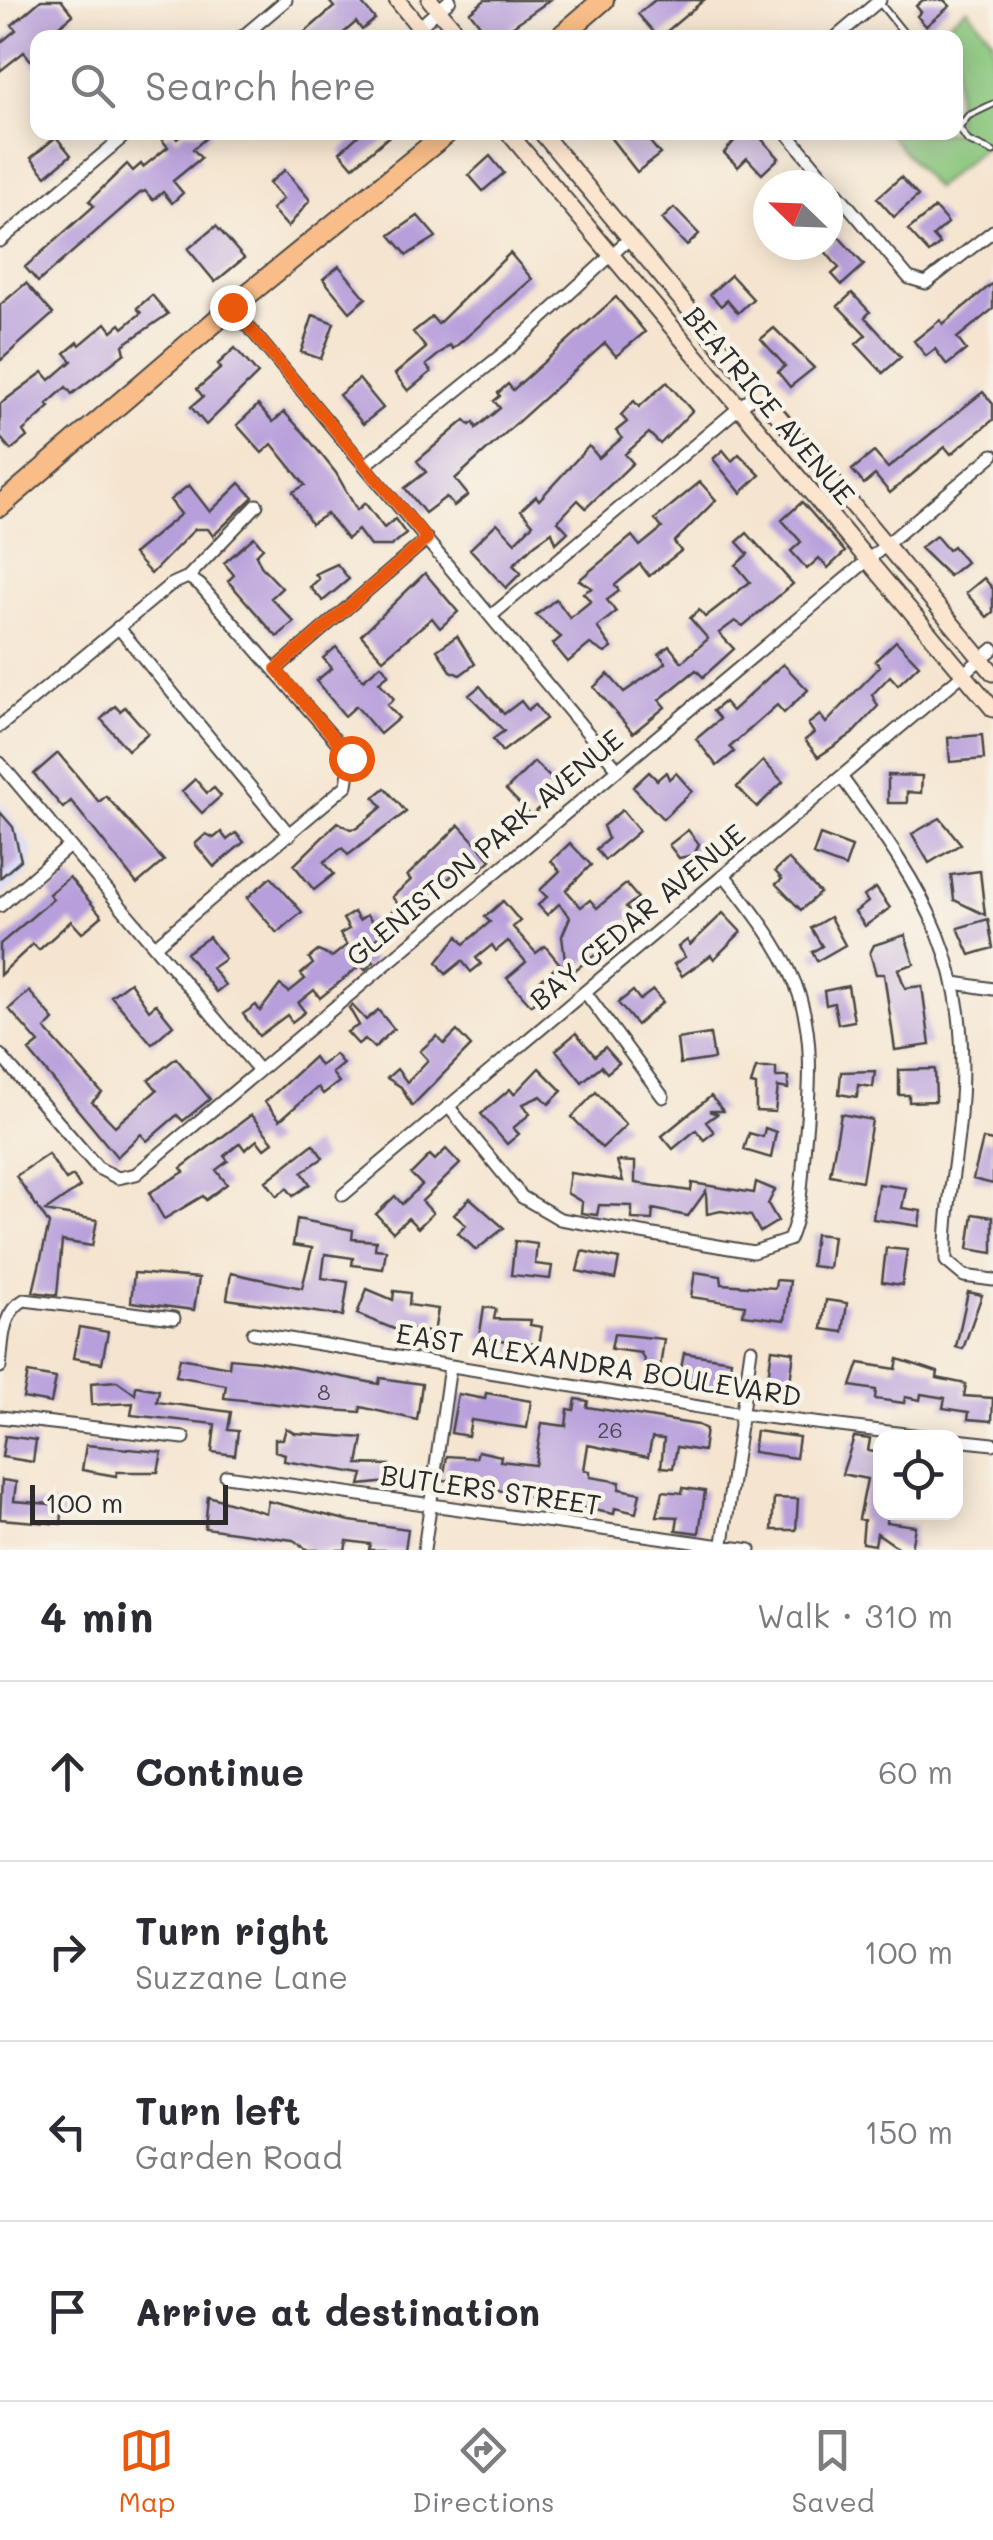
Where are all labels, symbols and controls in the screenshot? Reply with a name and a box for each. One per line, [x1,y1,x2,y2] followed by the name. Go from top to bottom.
[30,30,963,140] search box
[65,58,120,113] icon: search
[145,60,376,110] text: Search here
[753,170,843,260] north arrow
[210,285,256,331] route end
[676,298,864,512] street label: BEATRICE AVENUE
[338,721,630,973] street label: GLENISTON PARK AVENUE
[329,736,375,782] route start
[522,815,752,1017] street label: BAY CEDAR AVENUE
[394,1314,804,1414] street label: EAST ALEXANDRA BOULEVARD
[317,1377,331,1406] house number: 8
[597,1415,623,1444] house number: 26
[873,1430,963,1520] map controls
[873,1430,963,1520] button: locate
[379,1456,603,1522] street label: BUTLERS STREET
[30,1480,228,1524] scale bar
[45,1484,123,1520] text: 100 m
[40,1588,153,1643] text: 4 min
[757,1594,953,1636] text: Walk · 310 m
[40,1744,95,1799] icon: ahead
[135,1746,304,1796] text: Continue
[878,1750,953,1792] text: 60 m
[135,1905,329,1955] text: Turn right
[40,1924,95,1979] icon: right
[863,1930,953,1972] text: 100 m
[135,1955,348,1997] text: Suzzane Lane
[135,2085,301,2135] text: Turn left
[40,2104,95,2159] icon: left
[865,2110,953,2152] text: 150 m
[135,2135,343,2177] text: Garden Road
[40,2284,95,2339] icon: arrive
[135,2286,540,2336] text: Arrive at destination
[118,2423,175,2519] tab: Map
[412,2423,555,2519] tab: Directions
[791,2423,875,2519] tab: Saved

